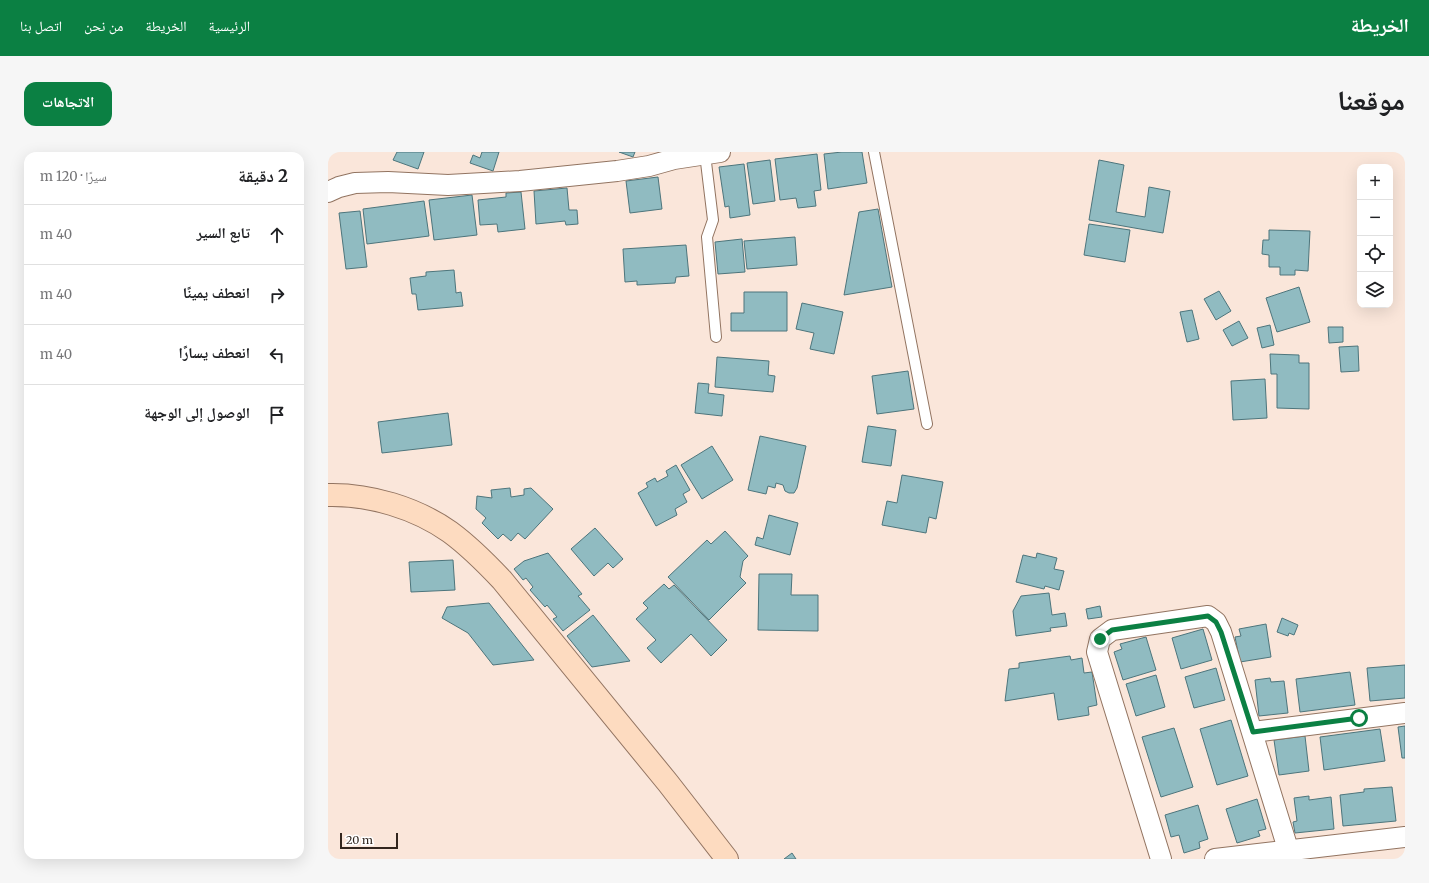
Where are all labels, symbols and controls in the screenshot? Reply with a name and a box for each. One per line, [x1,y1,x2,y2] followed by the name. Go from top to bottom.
[1351,13,1409,37] text: الخريطة
[20,17,62,35] text: اتصل بنا
[84,17,123,35] text: من نحن
[145,17,187,35] text: الخريطة
[209,17,250,35] text: الرئيسية
[24,82,112,126] button: الاتجاهات
[1337,82,1405,118] text: موقعنا
[1357,164,1393,308] map controls
[1357,164,1393,200] button: +
[238,165,288,187] text: 2 دقيقة
[40,168,107,185] text: سيرًا · 120 m
[1357,200,1393,236] button: −
[196,223,250,242] text: تابع السير
[266,224,288,246] icon: ahead
[40,226,72,243] text: 40 m
[1357,236,1393,272] button: locate
[1357,272,1393,308] button: layers
[183,283,250,302] text: انعطف يمينًا
[266,284,288,306] icon: right
[40,286,72,303] text: 40 m
[178,343,250,362] text: انعطف يسارًا
[266,344,288,366] icon: left
[40,346,72,363] text: 40 m
[144,403,250,422] text: الوصول إلى الوجهة
[266,404,288,426] icon: arrive
[1091,630,1109,648] route end
[1350,709,1368,727] route start
[340,831,398,850] scale bar
[346,833,373,847] text: 20 m

